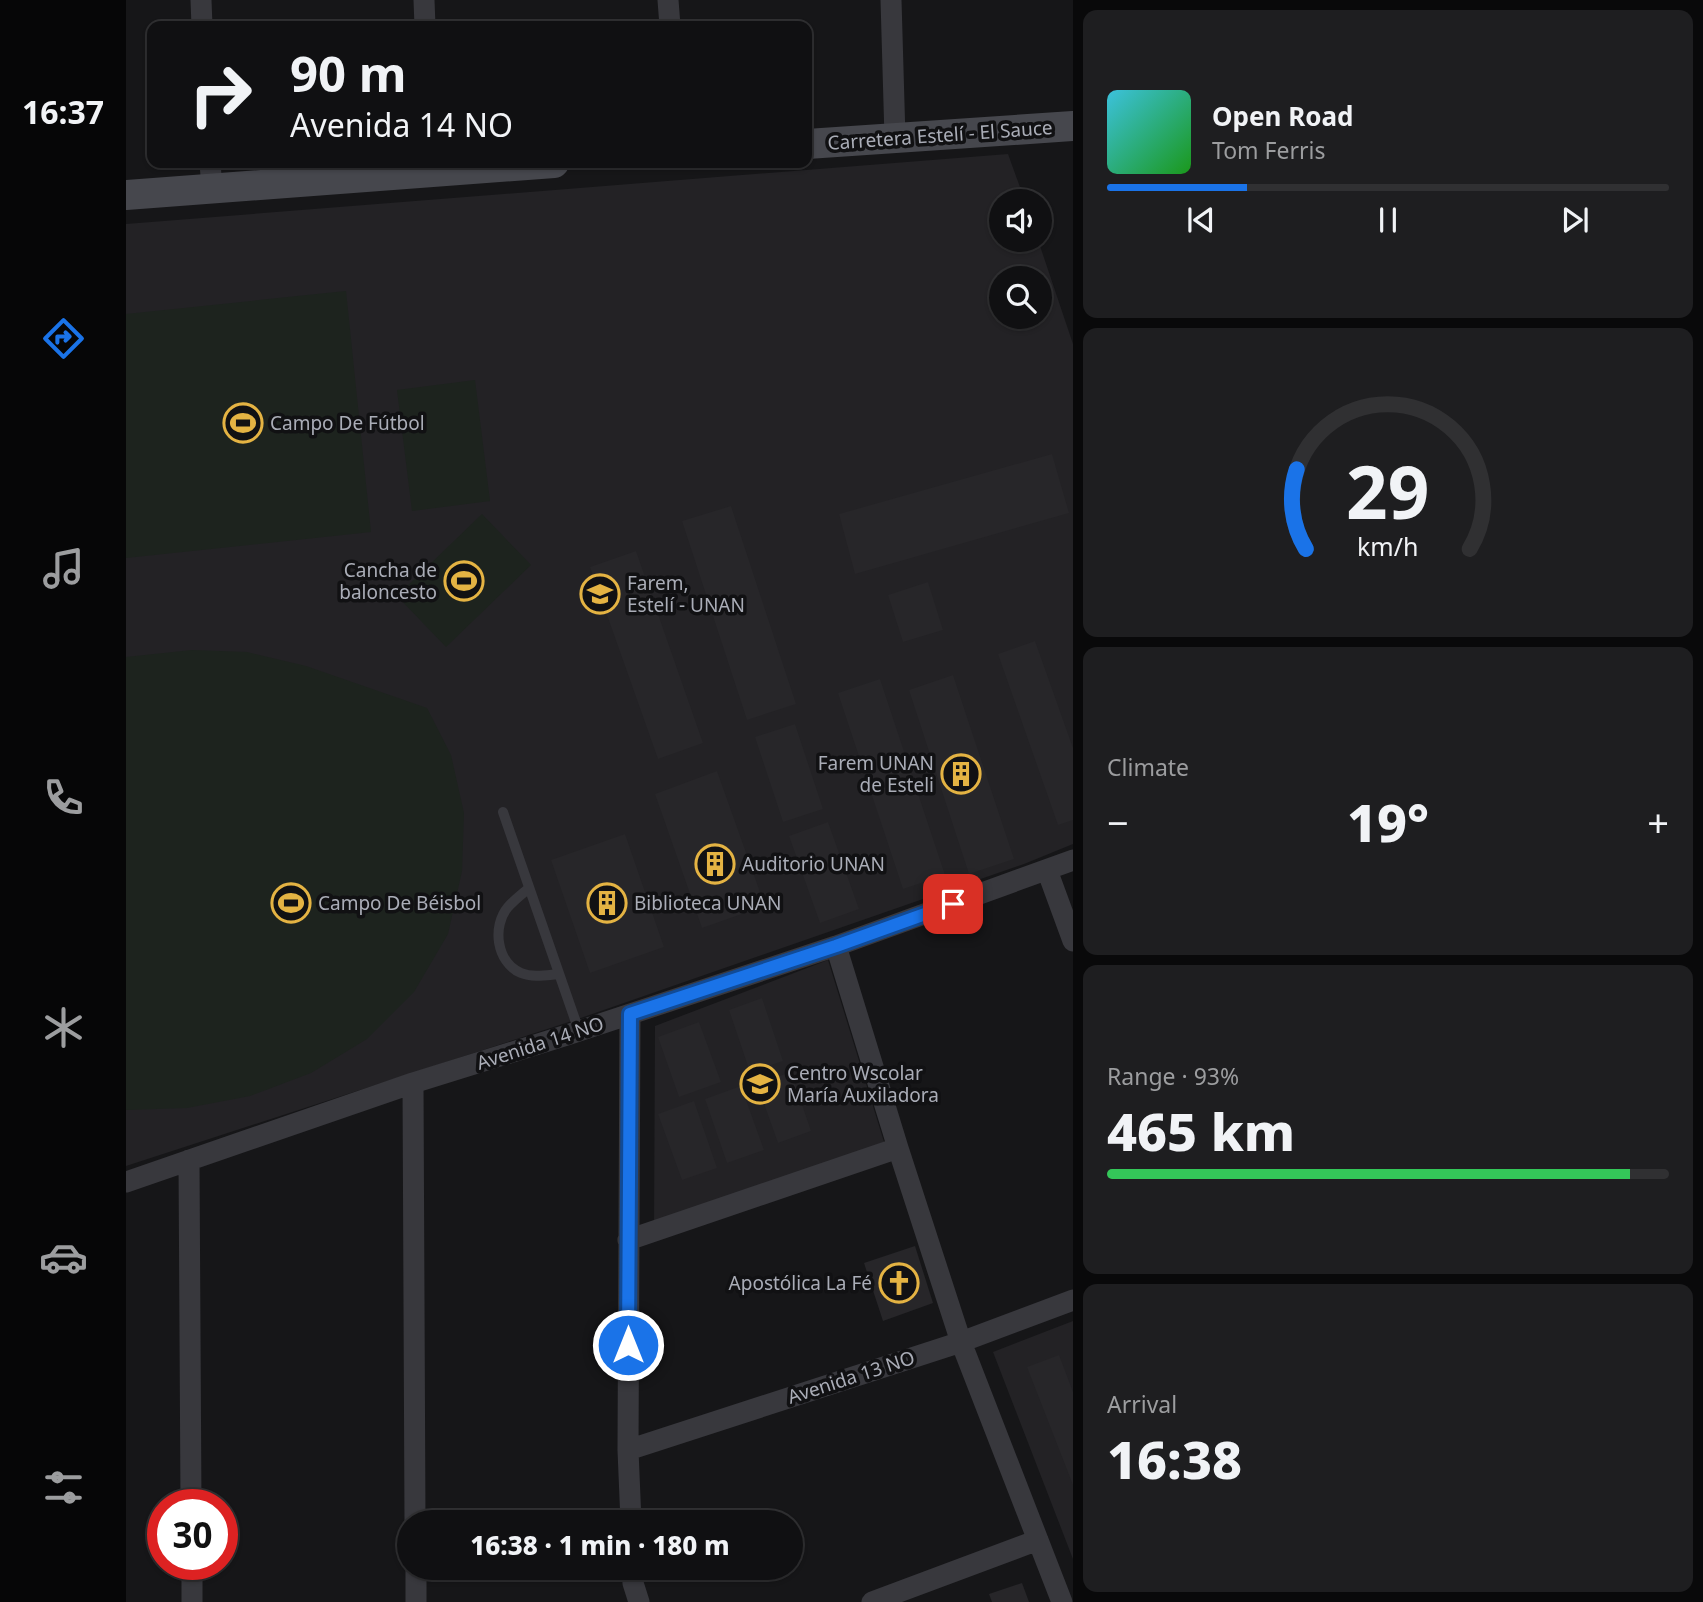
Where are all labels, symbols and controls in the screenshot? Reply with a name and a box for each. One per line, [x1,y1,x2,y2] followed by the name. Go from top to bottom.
[290,40,407,106] text: 90 m
[175,49,266,140] icon: right
[22,90,104,133] text: 16:37
[1212,98,1354,134] text: Open Road
[290,103,513,146] text: Avenida 14 NO
[827,114,1053,156] street label: Carretera Estelí - El Sauce
[1212,134,1325,166] text: Tom Ferris
[989,189,1052,329] map controls
[989,189,1052,252] button: sound
[1182,201,1220,239] icon: previous
[1369,201,1407,239] icon: pause
[1556,201,1594,239] icon: next
[989,266,1052,329] button: search
[39,314,88,363] icon: directions
[222,402,264,444] sports icon: Campo De Fútbol
[270,410,425,436] place label: Campo De Fútbol
[1346,441,1430,540] text: 29
[1357,528,1419,562] text: km/h
[39,544,88,593] icon: music
[339,557,437,605] place label: Cancha de baloncesto
[443,560,485,602] sports icon: Cancha de baloncesto
[627,570,745,618] place label: Farem, Estelí - UNAN
[579,573,621,615] school or university icon: Farem, Estelí - UNAN
[818,750,934,798] place label: Farem UNAN de Esteli
[1107,751,1189,783] text: Climate
[940,753,982,795] building icon: Farem UNAN de Esteli
[39,773,88,822] icon: phone
[1347,786,1429,857] text: 19°
[1107,796,1129,848] text: −
[1647,796,1669,848] text: +
[694,843,736,885] building icon: Auditorio UNAN
[742,851,885,877] place label: Auditorio UNAN
[923,874,983,934] pin
[270,882,312,924] sports icon: Campo De Béisbol
[586,882,628,924] building icon: Biblioteca UNAN
[934,885,972,923] icon: arrive
[318,890,481,916] place label: Campo De Béisbol
[634,890,781,916] place label: Biblioteca UNAN
[39,1003,88,1052] icon: climate
[473,1010,607,1076] street label: Avenida 14 NO
[787,1060,939,1108] place label: Centro Wscolar María Auxiladora
[1107,1060,1239,1092] text: Range · 93%
[739,1063,781,1105] school or university icon: Centro Wscolar María Auxiladora
[1107,1095,1295,1166] text: 465 km
[39,1233,88,1282] icon: car
[878,1262,920,1304] church icon: Apostólica La Fé
[729,1270,872,1296] place label: Apostólica La Fé
[591,1308,665,1382] position arrow
[784,1344,918,1410] street label: Avenida 13 NO
[1107,1388,1177,1420] text: Arrival
[1107,1423,1242,1494] text: 16:38
[39,1463,88,1512] icon: filters
[147,1489,238,1580] speed limit sign: 30
[470,1527,730,1563] text: 16:38 · 1 min · 180 m

